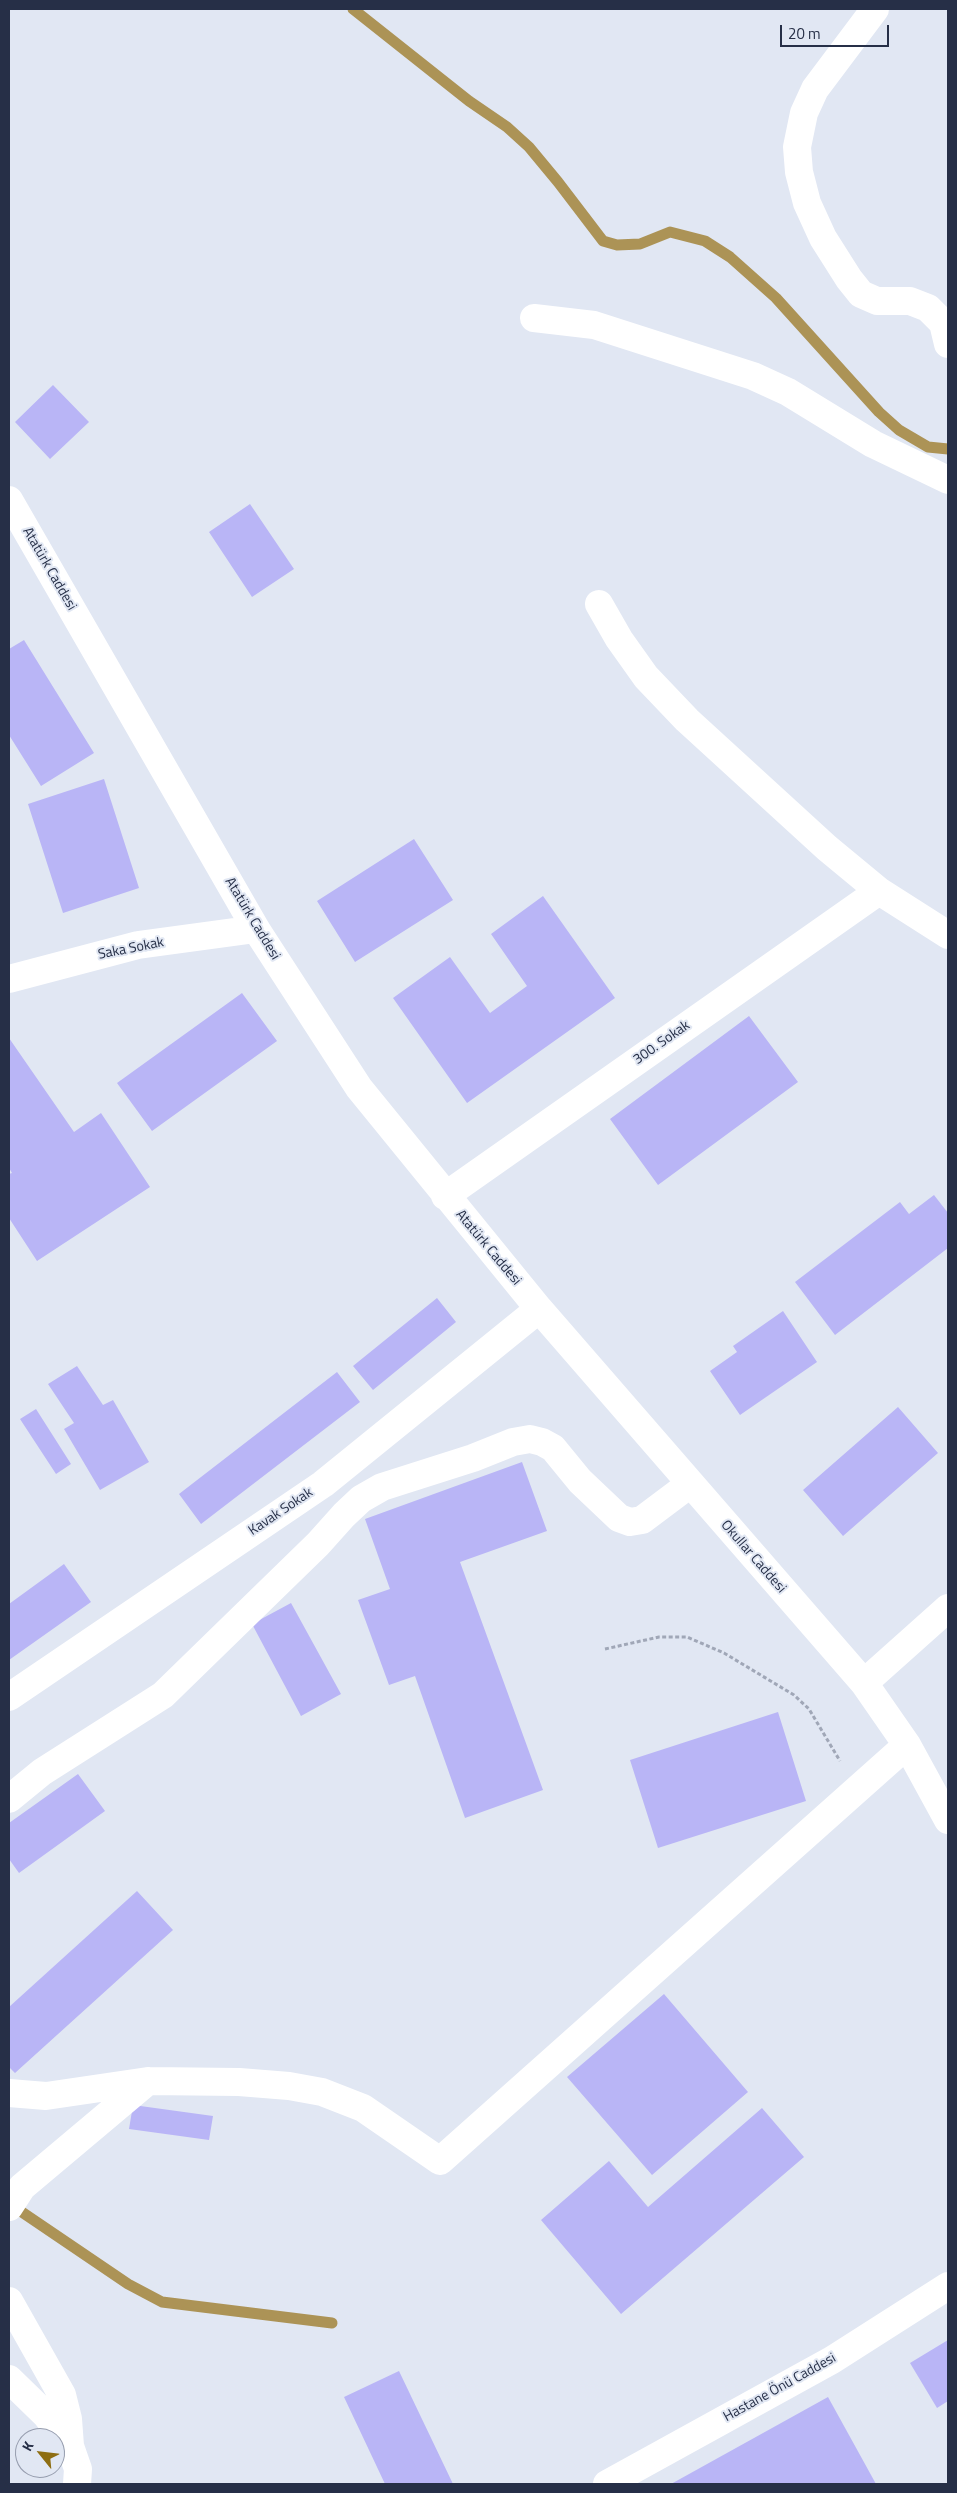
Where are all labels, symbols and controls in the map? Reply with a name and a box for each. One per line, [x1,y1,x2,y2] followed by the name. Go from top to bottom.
[782,15,891,47] scale bar
[788,22,821,45] text: 20 m
[18,524,80,614] street label: Atatürk Caddesi
[221,875,283,963] street label: Atatürk Caddesi
[97,934,165,964] street label: Saka Sokak
[631,1017,693,1069] street label: 300. Sokak
[452,1207,524,1289] street label: Atatürk Caddesi
[246,1484,316,1540] street label: Kavak Sokak
[717,1517,789,1597] street label: Okullar Caddesi
[721,2350,839,2426] street label: Hastane Önü Caddesi
[15,2428,65,2478] north arrow
[16,2437,39,2455] text: K

